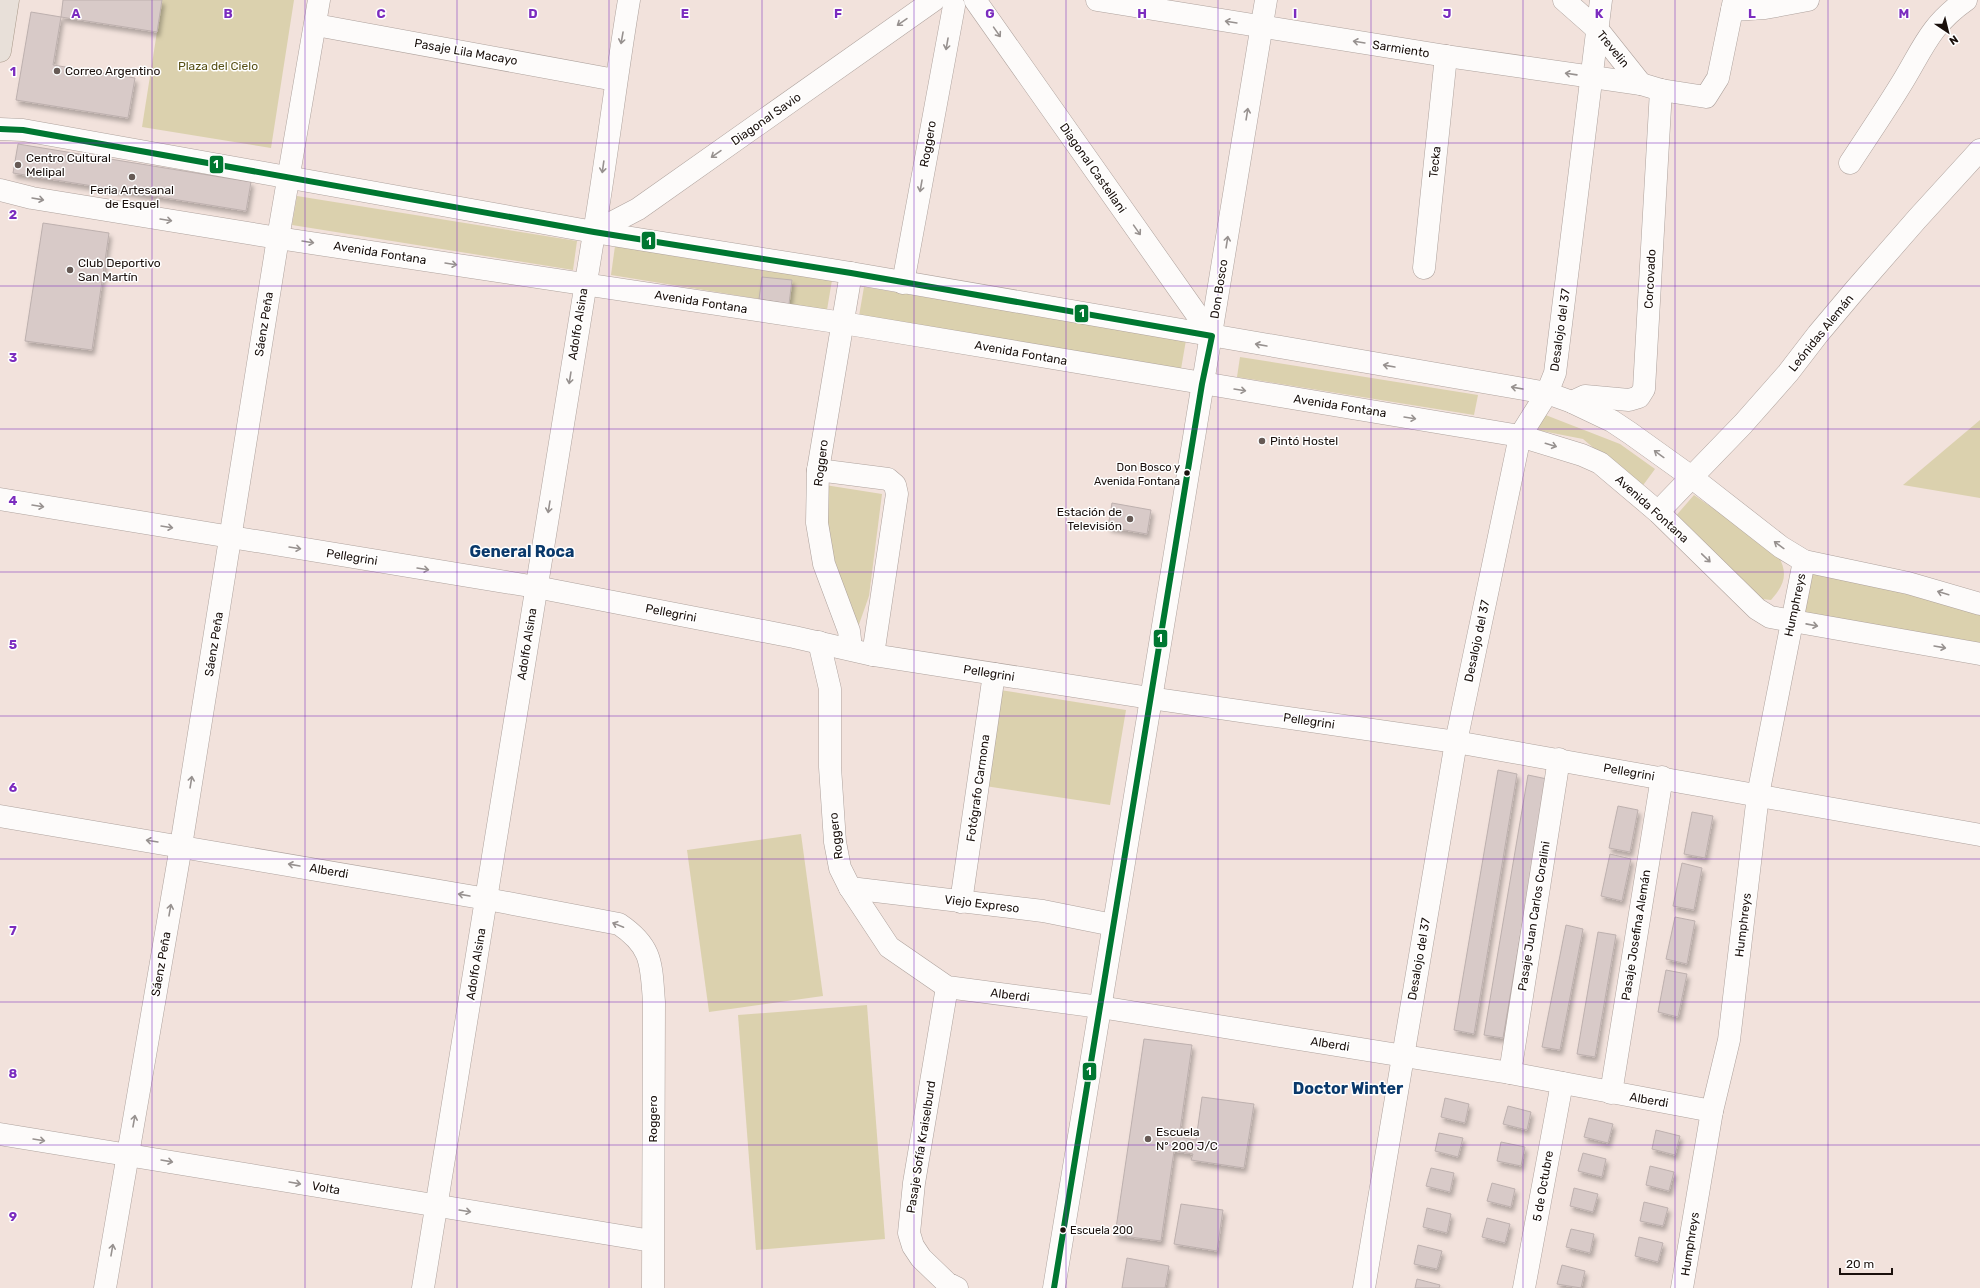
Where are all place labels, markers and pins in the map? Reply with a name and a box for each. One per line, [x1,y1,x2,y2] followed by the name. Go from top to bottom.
[65,64,161,78] place label: Correo Argentino
[52,66,62,76] marker: Correo Argentino
[26,151,111,179] place label: Centro Cultural Melipal
[13,160,23,170] marker: Centro Cultural Melipal
[127,172,137,182] marker: Feria Artesanal de Esquel
[90,183,174,211] place label: Feria Artesanal de Esquel
[78,256,161,284] place label: Club Deportivo San Martín
[65,265,75,275] marker: Club Deportivo San Martín
[1270,434,1338,448] place label: Pintó Hostel
[1257,436,1267,446] marker: Pintó Hostel
[1094,461,1180,488] place label: Don Bosco y Avenida Fontana
[1182,468,1192,478] marker: Don Bosco y Avenida Fontana
[1057,505,1122,533] place label: Estación de Televisión
[1125,514,1135,524] marker: Estación de Televisión
[1156,1125,1218,1153] place label: Escuela Nº 200 J/C
[1143,1134,1153,1144] marker: Escuela Nº 200 J/C
[1070,1224,1133,1237] place label: Escuela 200
[1058,1225,1068,1235] marker: Escuela 200

